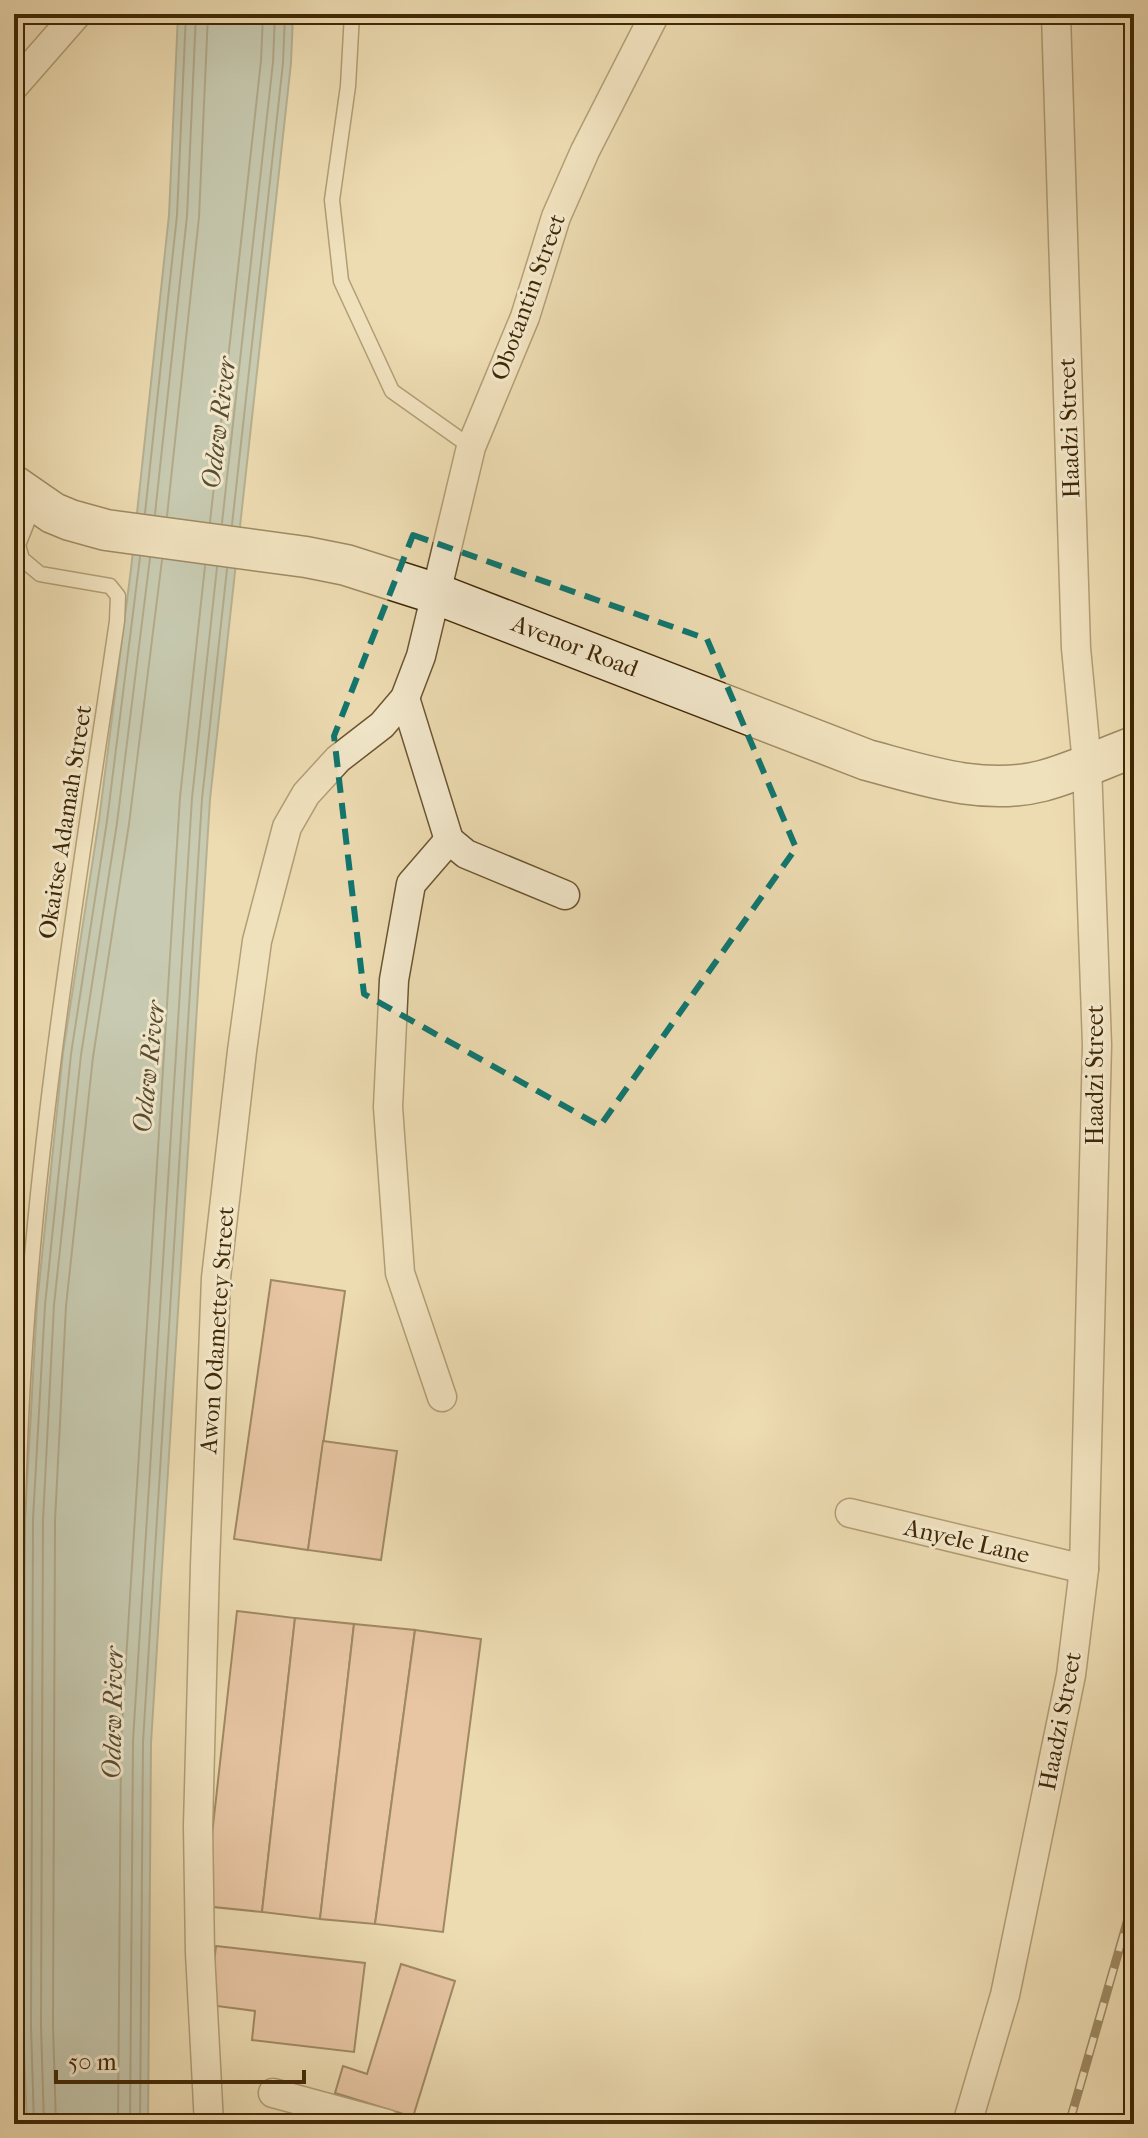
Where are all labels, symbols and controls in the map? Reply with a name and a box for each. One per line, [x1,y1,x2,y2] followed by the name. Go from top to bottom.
[485,210,571,384] street label: Obotantin Street
[196,353,243,491] water label: Odaw River
[1053,357,1085,499] street label: Haadzi Street
[507,609,643,683] street label: Avenor Road
[33,703,97,941] street label: Okaitse Adamah Street
[127,997,172,1135] water label: Odaw River
[1081,1004,1109,1145] street label: Haadzi Street
[194,1205,240,1456] street label: Awon Odamettey Street
[901,1513,1032,1569] street label: Anyele Lane
[96,1644,130,1780] water label: Odaw River
[1033,1649,1087,1793] street label: Haadzi Street
[56,2034,304,2084] scale bar
[68,2048,117,2076] text: 50 m

